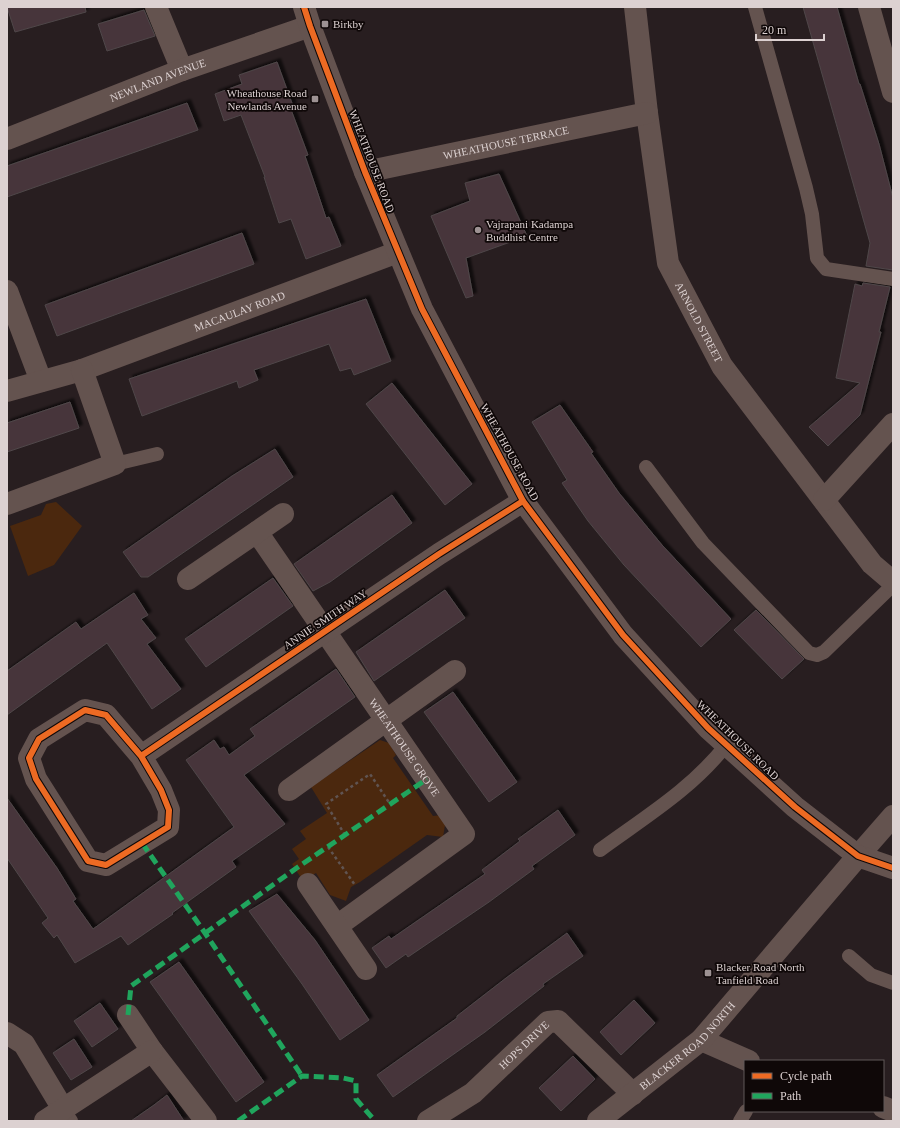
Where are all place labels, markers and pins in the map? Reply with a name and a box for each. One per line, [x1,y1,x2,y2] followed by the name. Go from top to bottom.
[333,18,364,30] place label: Birkby
[320,19,330,29] marker: Birkby
[227,87,307,112] place label: Wheathouse Road Newlands Avenue
[310,94,320,104] marker: Wheathouse Road Newlands Avenue
[486,218,573,243] place label: Vajrapani Kadampa Buddhist Centre
[473,225,483,235] marker: Vajrapani Kadampa Buddhist Centre
[716,961,805,986] place label: Blacker Road North Tanfield Road
[703,968,713,978] marker: Blacker Road North Tanfield Road

